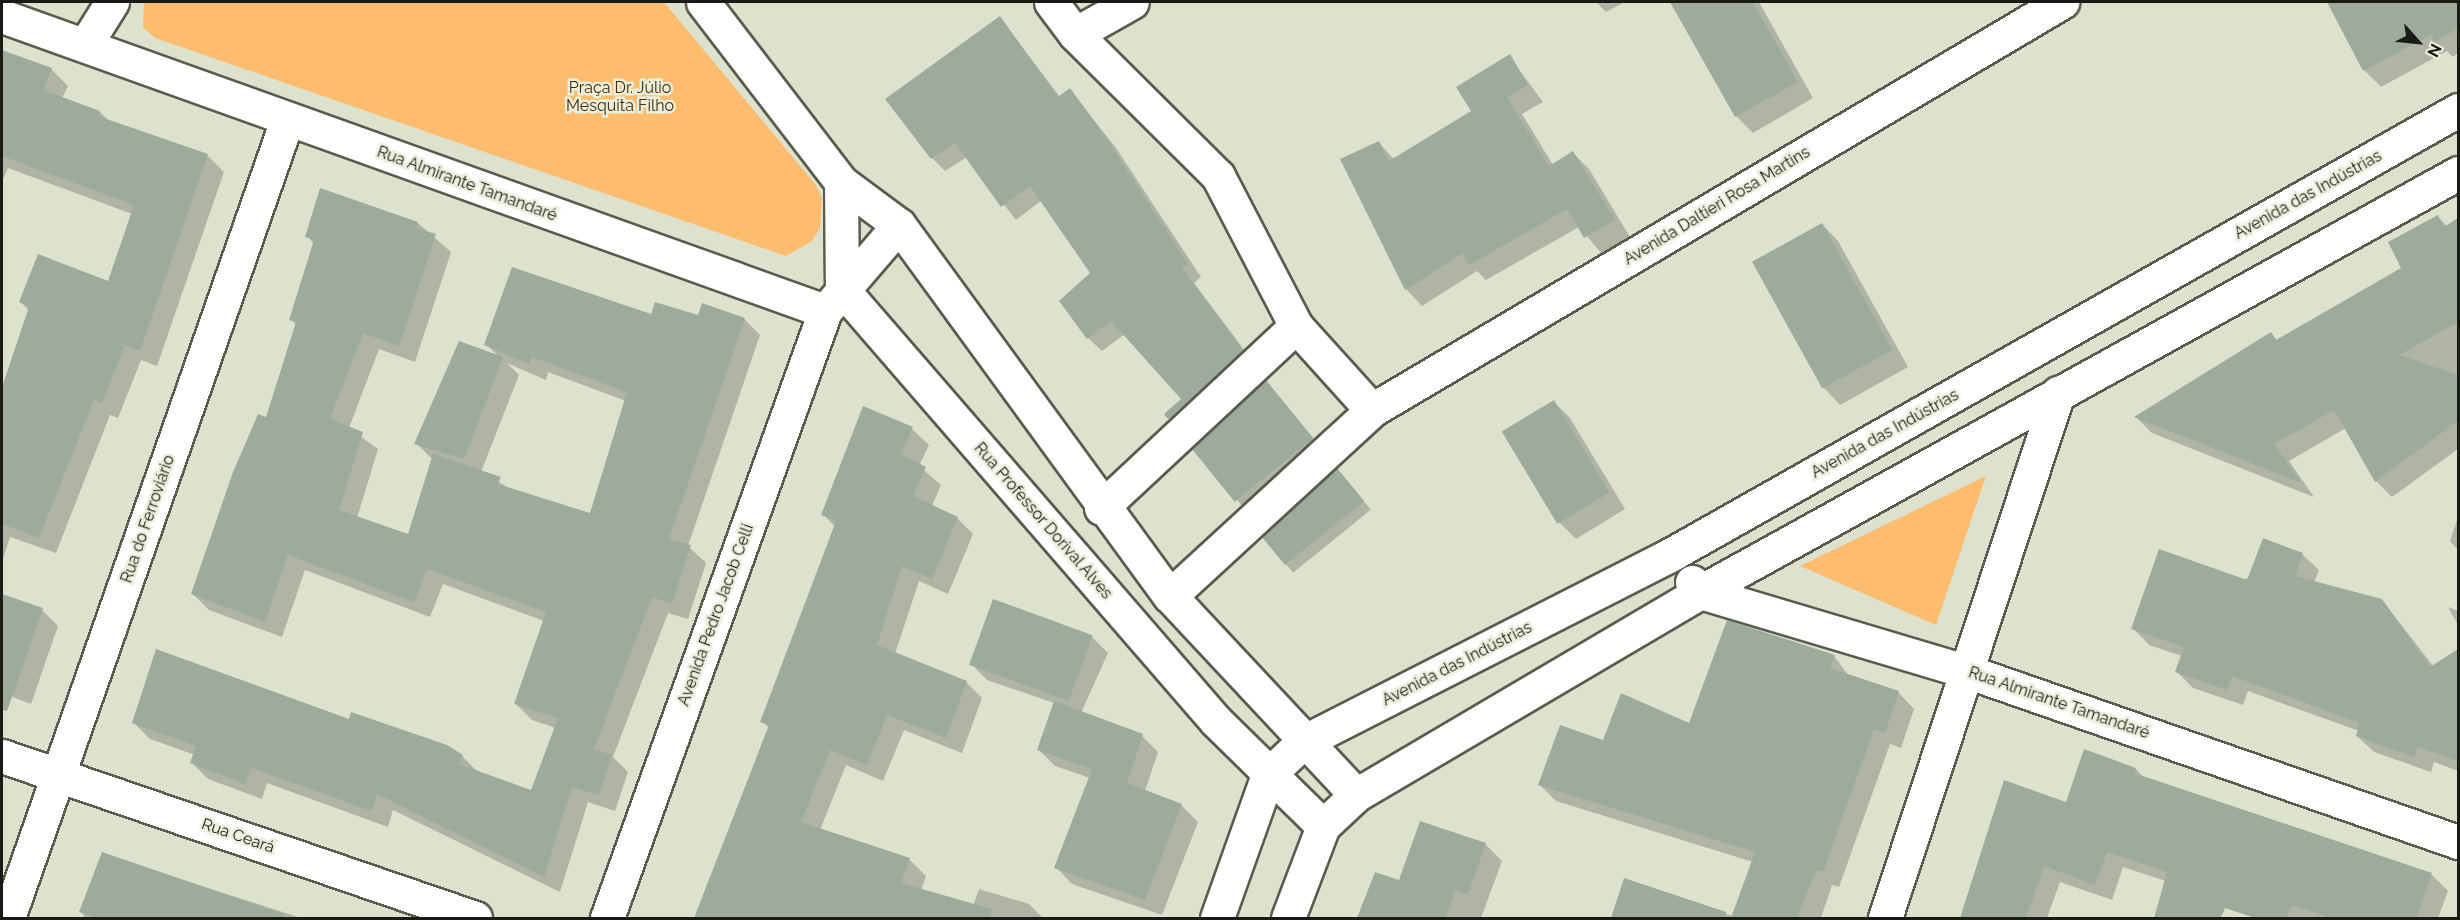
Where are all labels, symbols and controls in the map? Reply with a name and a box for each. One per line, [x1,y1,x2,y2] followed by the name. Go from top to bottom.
[2388,12,2448,72] north arrow
[2423,41,2446,60] text: N
[566,78,674,116] park label: Praça Dr. Júlio Mesquita Filho
[374,142,560,226] street label: Rua Almirante Tamandaré
[1620,143,1814,269] street label: Avenida Daltieri Rosa Martins
[2231,147,2385,243] street label: Avenida das Indústrias
[1808,386,1962,482] street label: Avenida das Indústrias
[969,438,1117,604] street label: Rua Professor Dorival Alves
[117,453,179,585] street label: Rua do Ferroviário
[674,521,758,709] street label: Avenida Pedro Jacob Celli
[1379,618,1535,710] street label: Avenida das Indústrias
[1965,663,2153,743] street label: Rua Almirante Tamandaré
[199,815,277,857] street label: Rua Ceará

